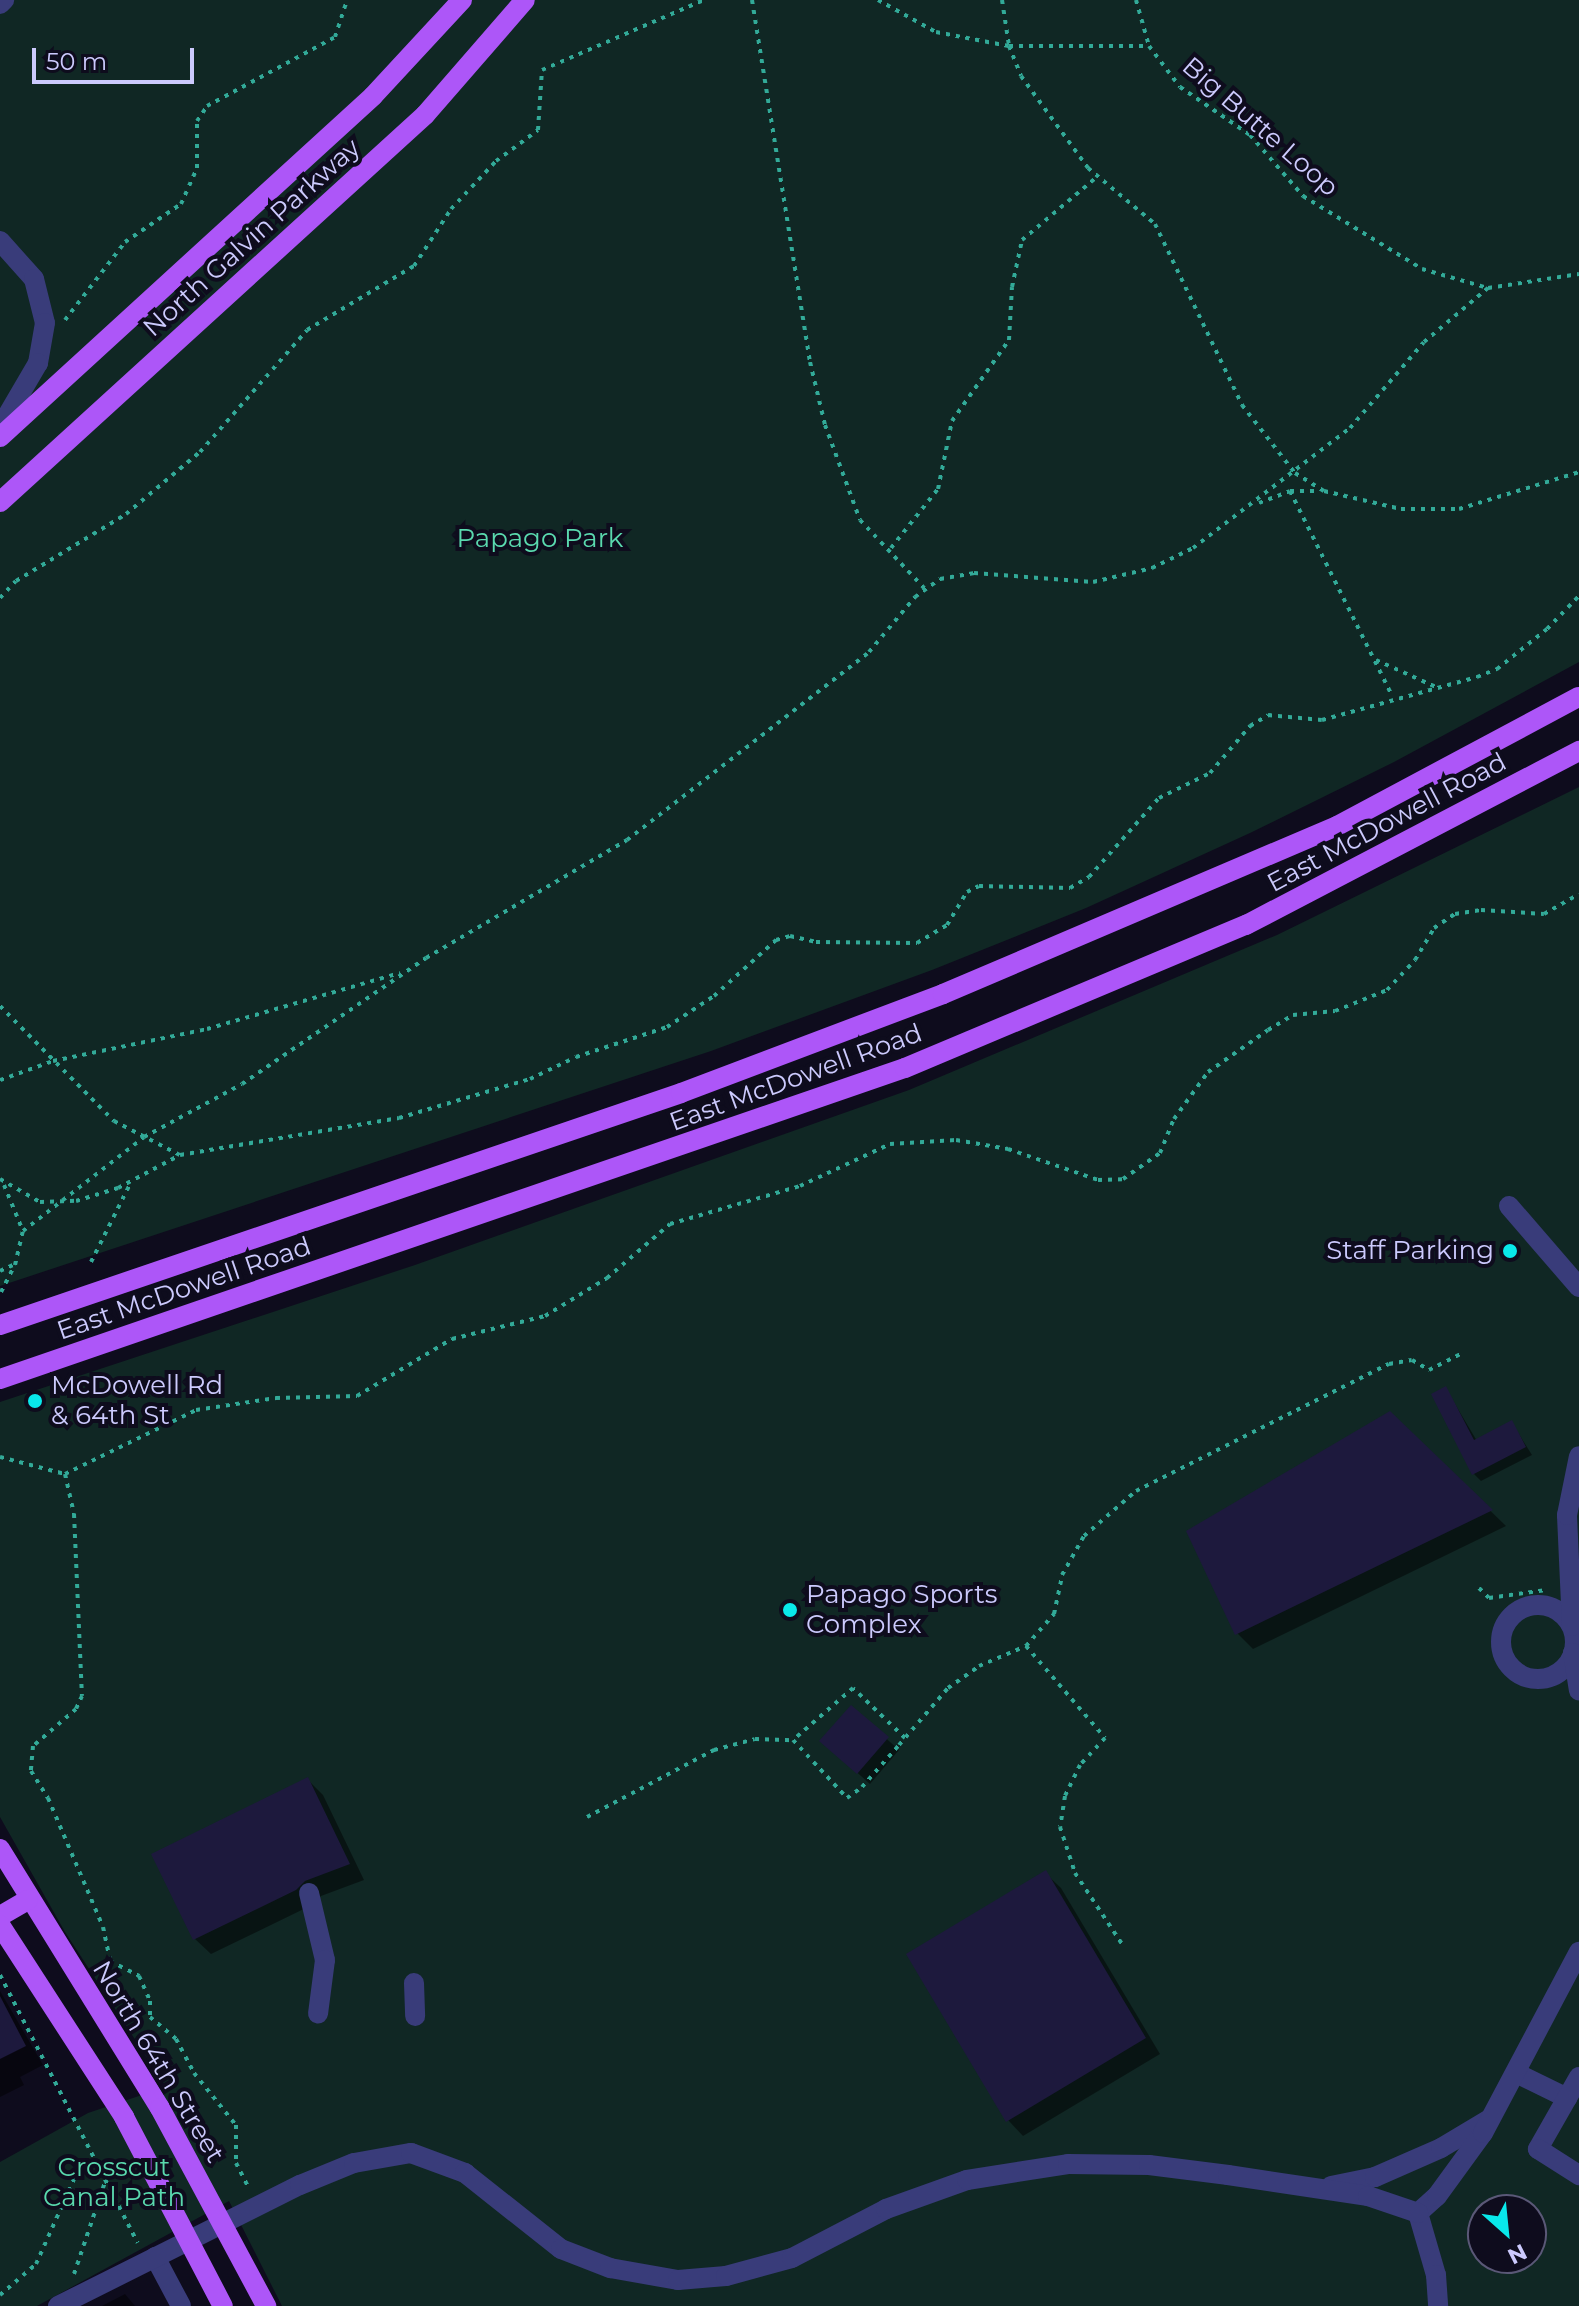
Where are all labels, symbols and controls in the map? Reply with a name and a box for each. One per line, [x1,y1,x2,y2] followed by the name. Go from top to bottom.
[36,32,198,82] scale bar
[46,47,107,76] text: 50 m
[1176,51,1344,203] street label: Big Butte Loop
[137,132,367,344] street label: North Galvin Parkway
[457,523,623,555] park label: Papago Park
[1262,747,1512,899] street label: East McDowell Road
[666,1018,926,1138] street label: East McDowell Road
[53,1231,315,1347] street label: East McDowell Road
[1326,1235,1494,1267] place label: Staff Parking
[1501,1242,1519,1260] marker: Staff Parking
[51,1370,223,1432] place label: McDowell Rd & 64th St
[26,1392,44,1410] marker: McDowell Rd & 64th St
[806,1579,997,1640] place label: Papago Sports Complex
[781,1601,799,1619] marker: Papago Sports Complex
[85,1955,231,2169] street label: North 64th Street
[43,2152,185,2214] park label: Crosscut Canal Path
[1467,2194,1547,2274] north arrow
[1503,2238,1531,2270] text: N

